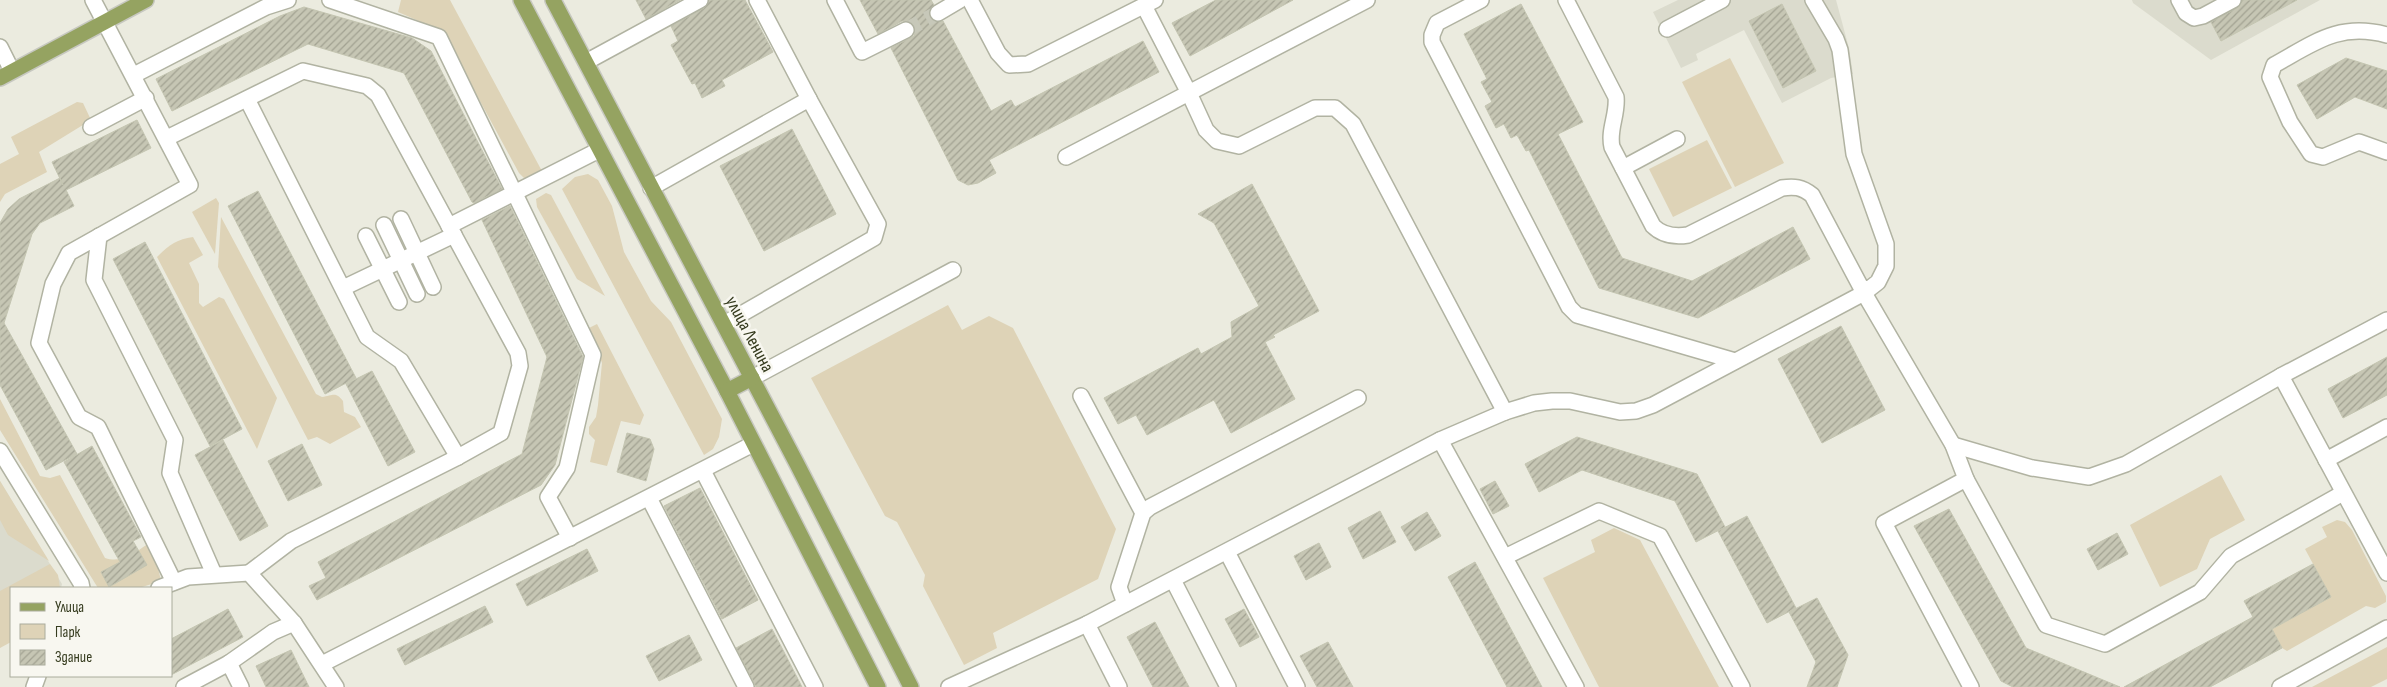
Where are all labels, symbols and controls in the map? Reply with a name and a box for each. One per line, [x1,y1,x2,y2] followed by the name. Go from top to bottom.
[721,293,778,376] street label: улица Ленина
[10,587,172,677] legend
[55,598,84,617] text: Улица
[55,623,81,642] text: Парк
[55,648,92,667] text: Здание

